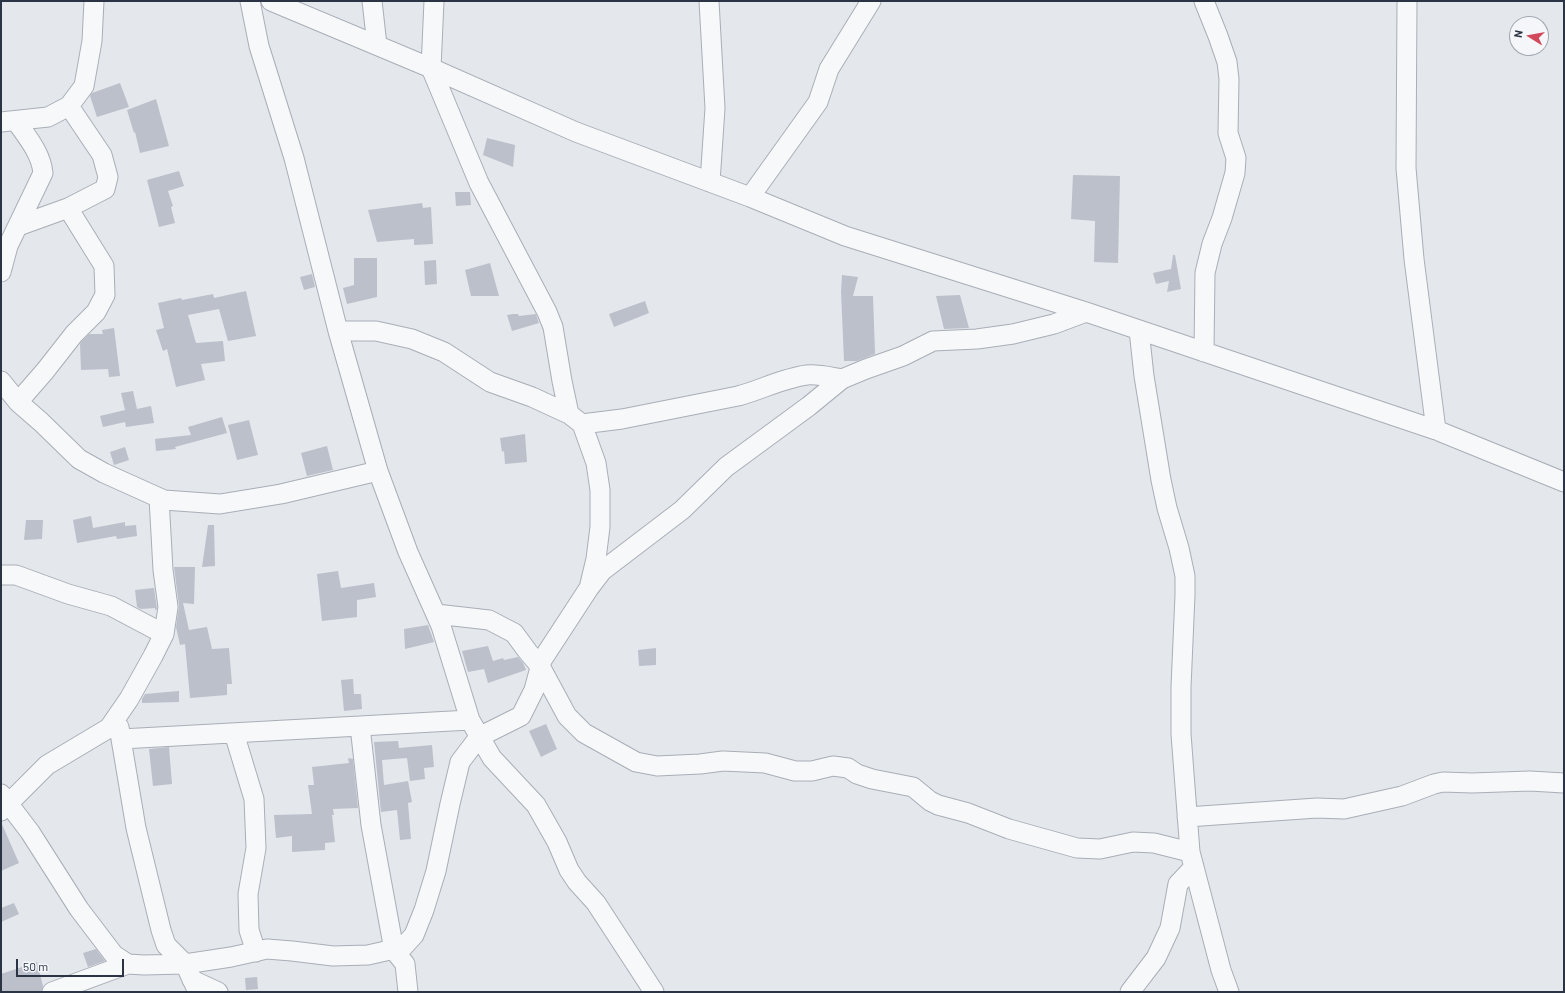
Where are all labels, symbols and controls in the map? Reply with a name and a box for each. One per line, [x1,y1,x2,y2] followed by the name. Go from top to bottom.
[1509,16,1549,56] north arrow
[1511,29,1525,39] text: N
[18,951,126,977] scale bar
[23,959,48,973] text: 50 m

